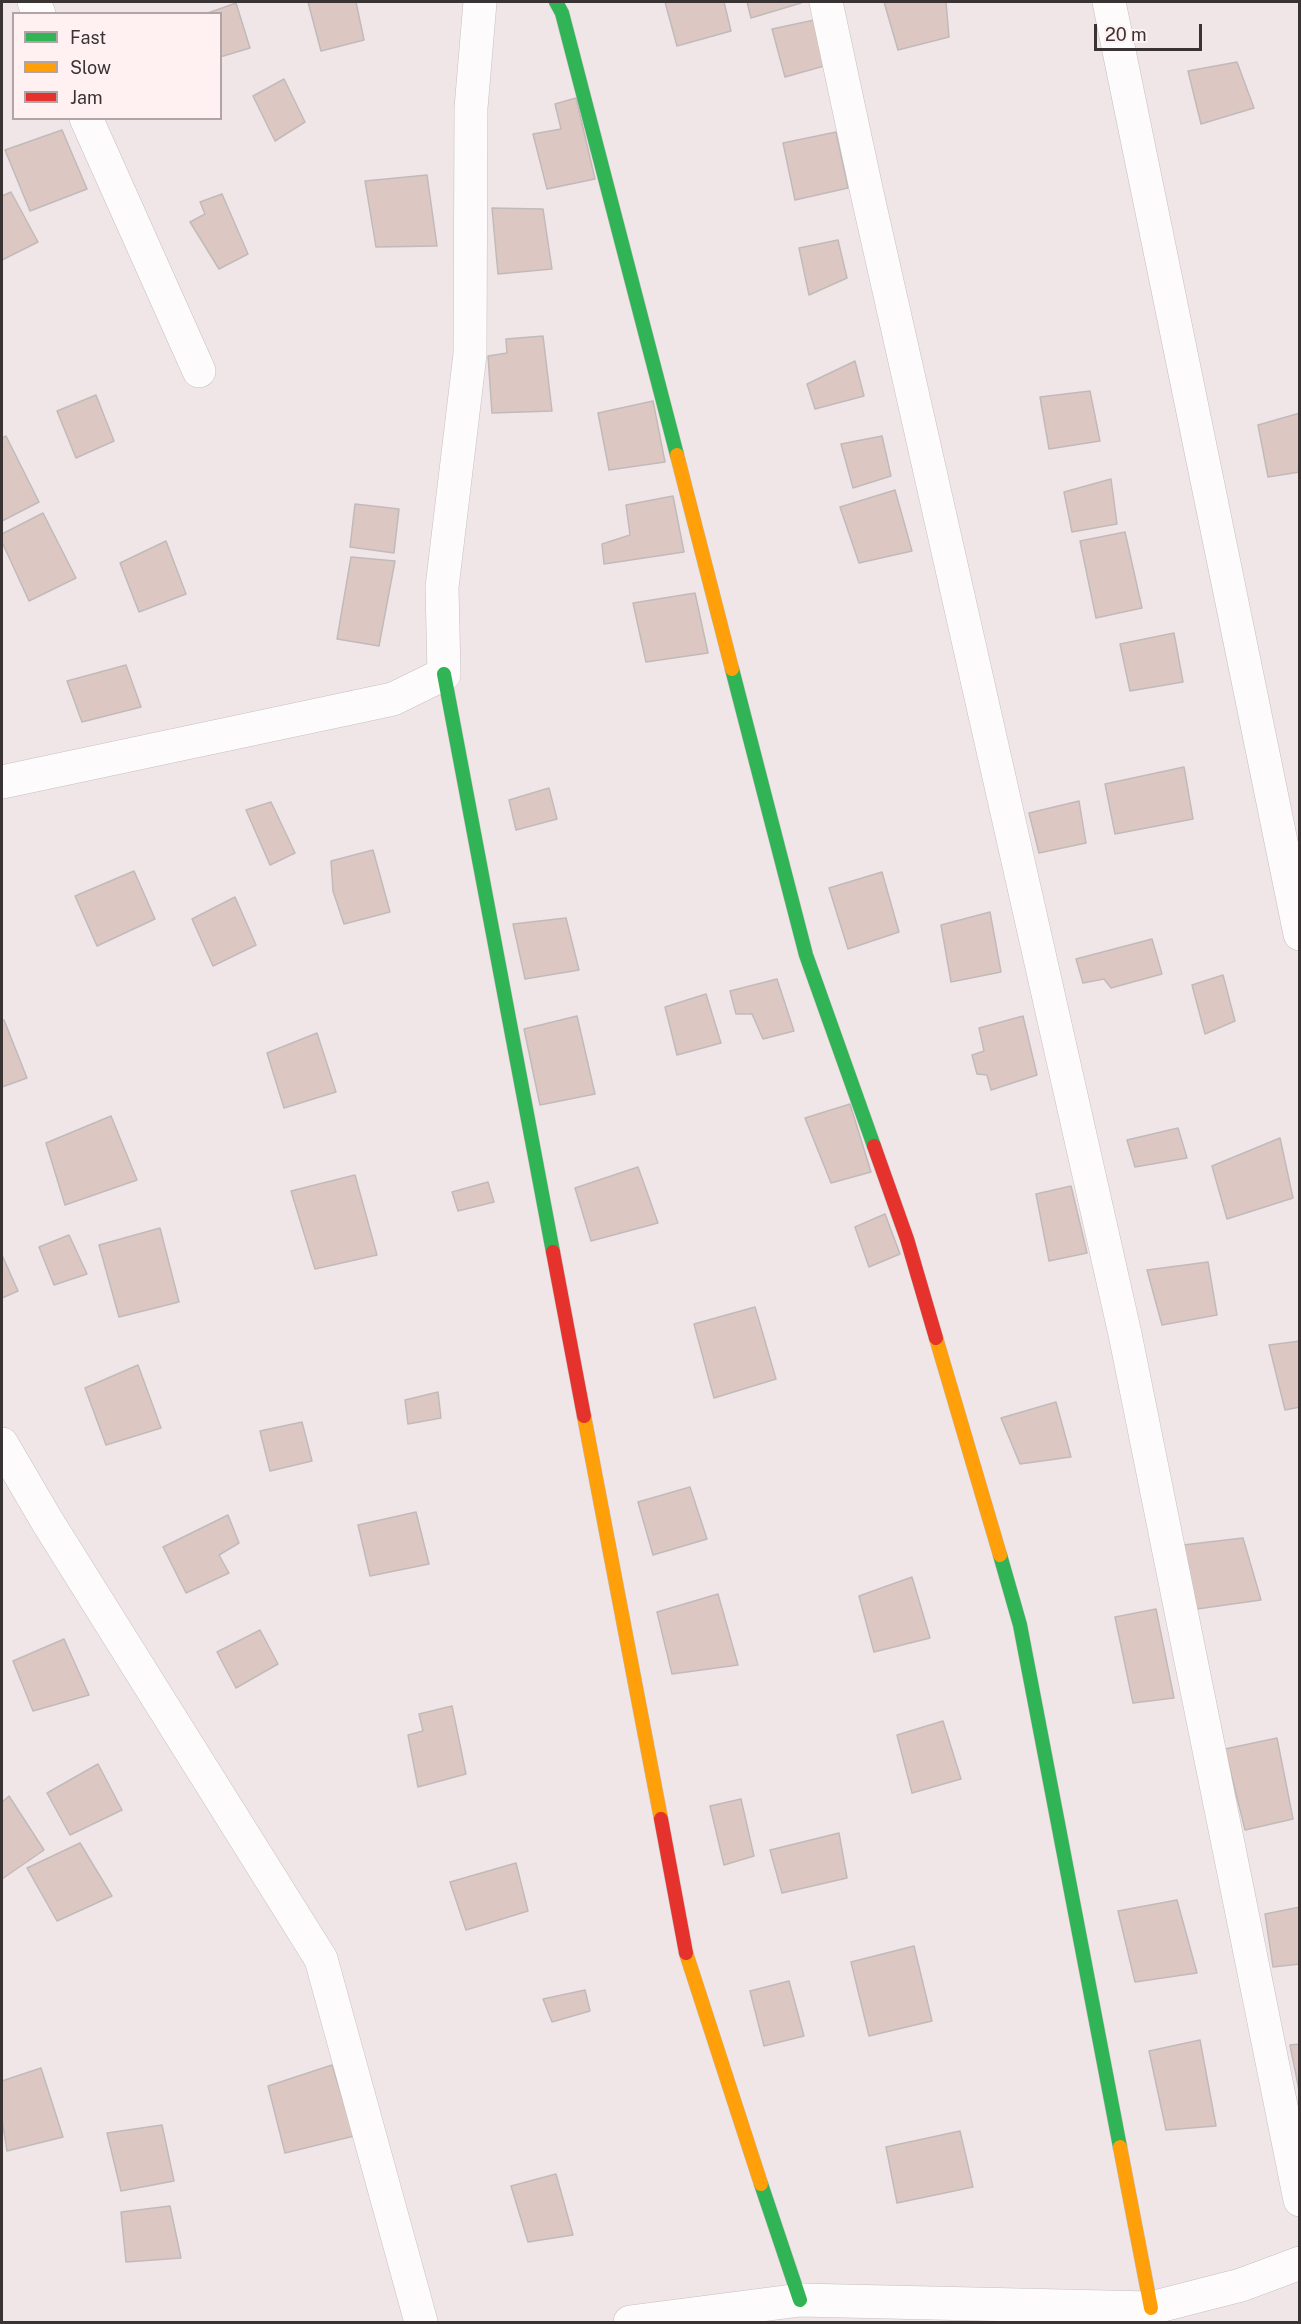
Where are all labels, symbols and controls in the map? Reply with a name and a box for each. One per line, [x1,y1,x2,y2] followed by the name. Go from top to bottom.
[12,12,222,120] legend
[1097,12,1205,50] scale bar
[1105,24,1147,45] text: 20 m
[70,27,106,48] text: Fast
[70,57,111,78] text: Slow
[70,87,103,108] text: Jam

